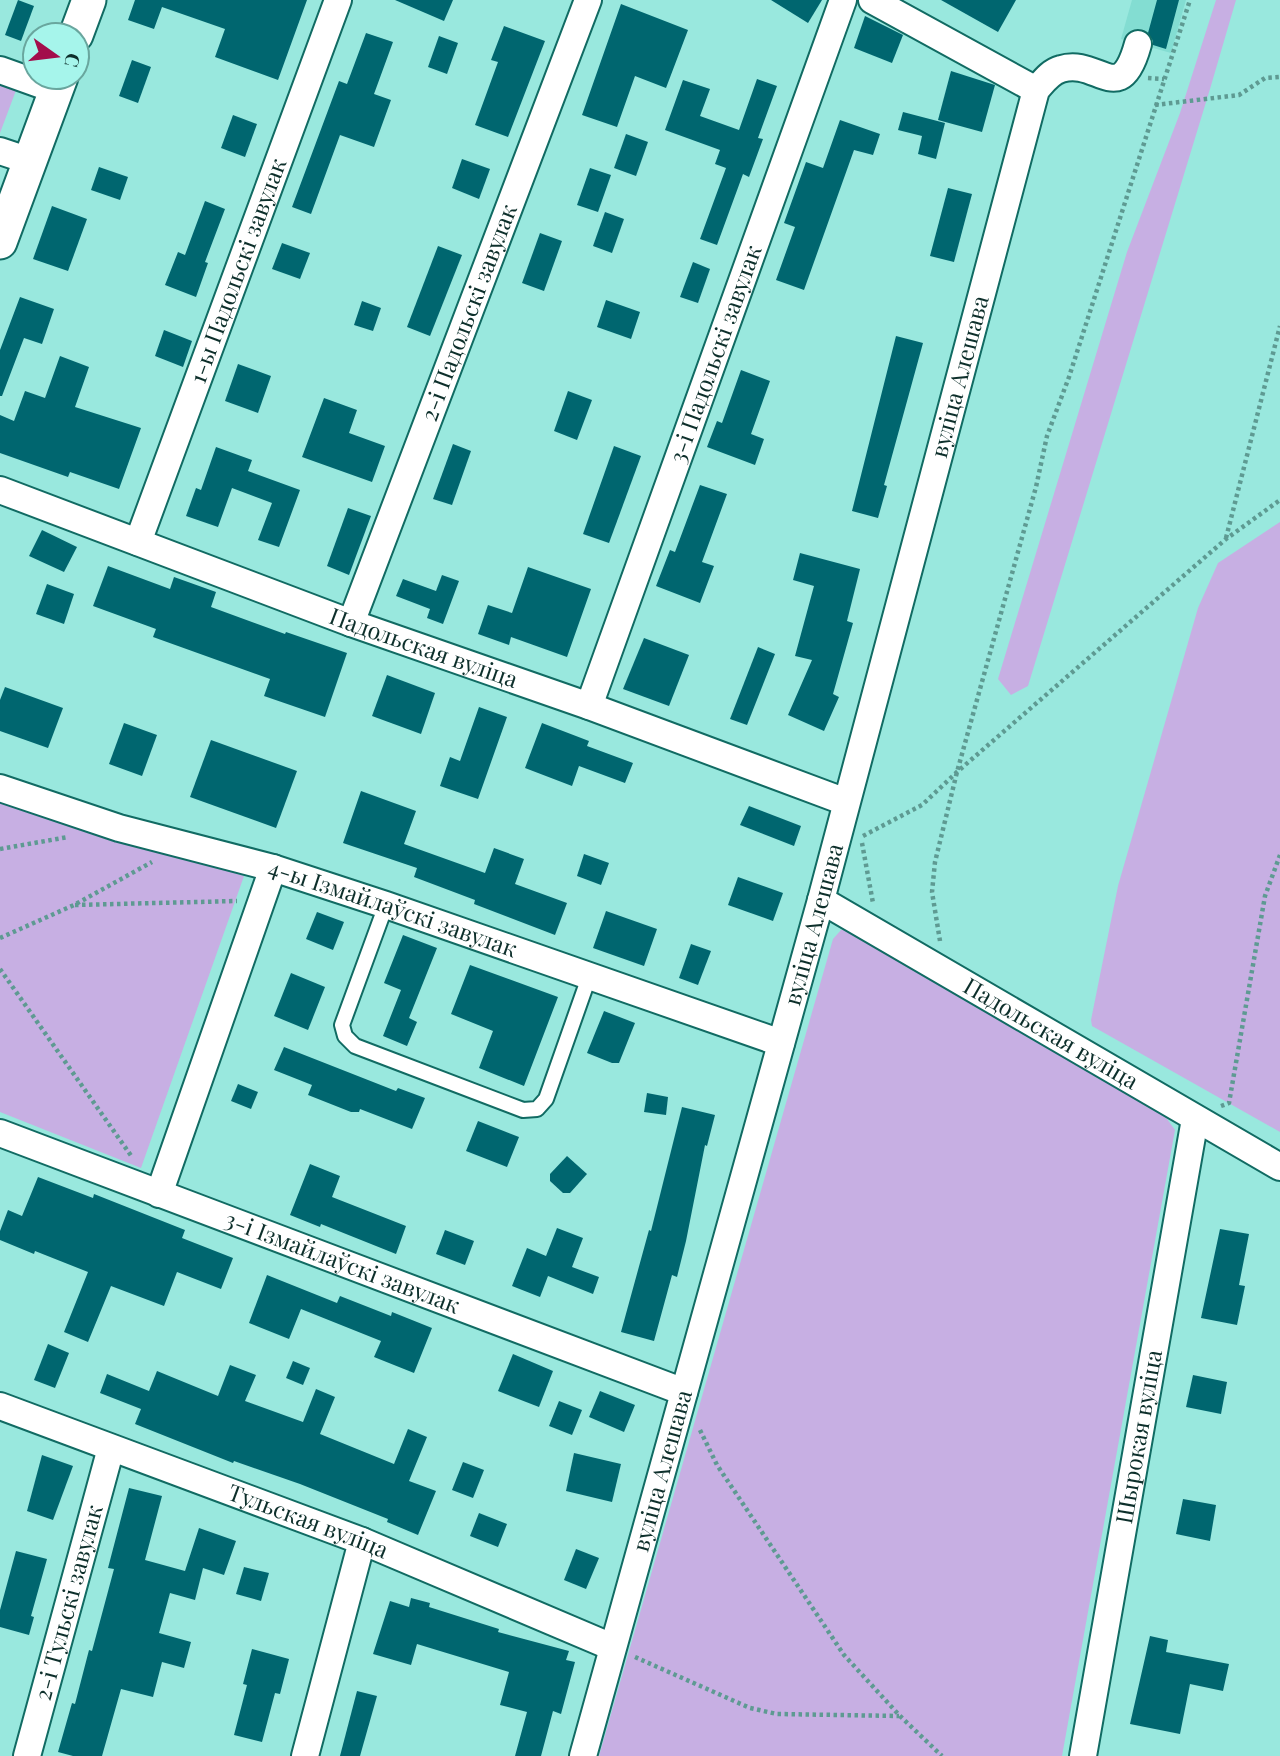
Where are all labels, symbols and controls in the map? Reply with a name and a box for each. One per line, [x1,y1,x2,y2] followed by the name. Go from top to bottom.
[21,21,91,91] north arrow
[59,51,88,70] text: С
[181,153,292,387] street label: 1-ы Падольскі завулак
[412,199,523,425] street label: 2-і Падольскі завулак
[661,240,768,467] street label: 3-і Падольскі завулак
[922,291,995,461] street label: вуліца Алешава
[325,599,523,694] street label: Падольская вуліца
[775,839,849,1009] street label: вуліца Алешава
[265,851,522,964] street label: 4-ы Ізмайлаўскі завулак
[959,969,1145,1096] street label: Падольская вуліца
[221,1203,465,1320] street label: 3-і Ізмайлаўскі завулак
[1107,1347,1168,1526] street label: Шырокая вуліца
[624,1386,698,1555] street label: вуліца Алешава
[224,1475,394,1565] street label: Тульская вуліца
[26,1501,109,1703] street label: 2-і Тульскі завулак

